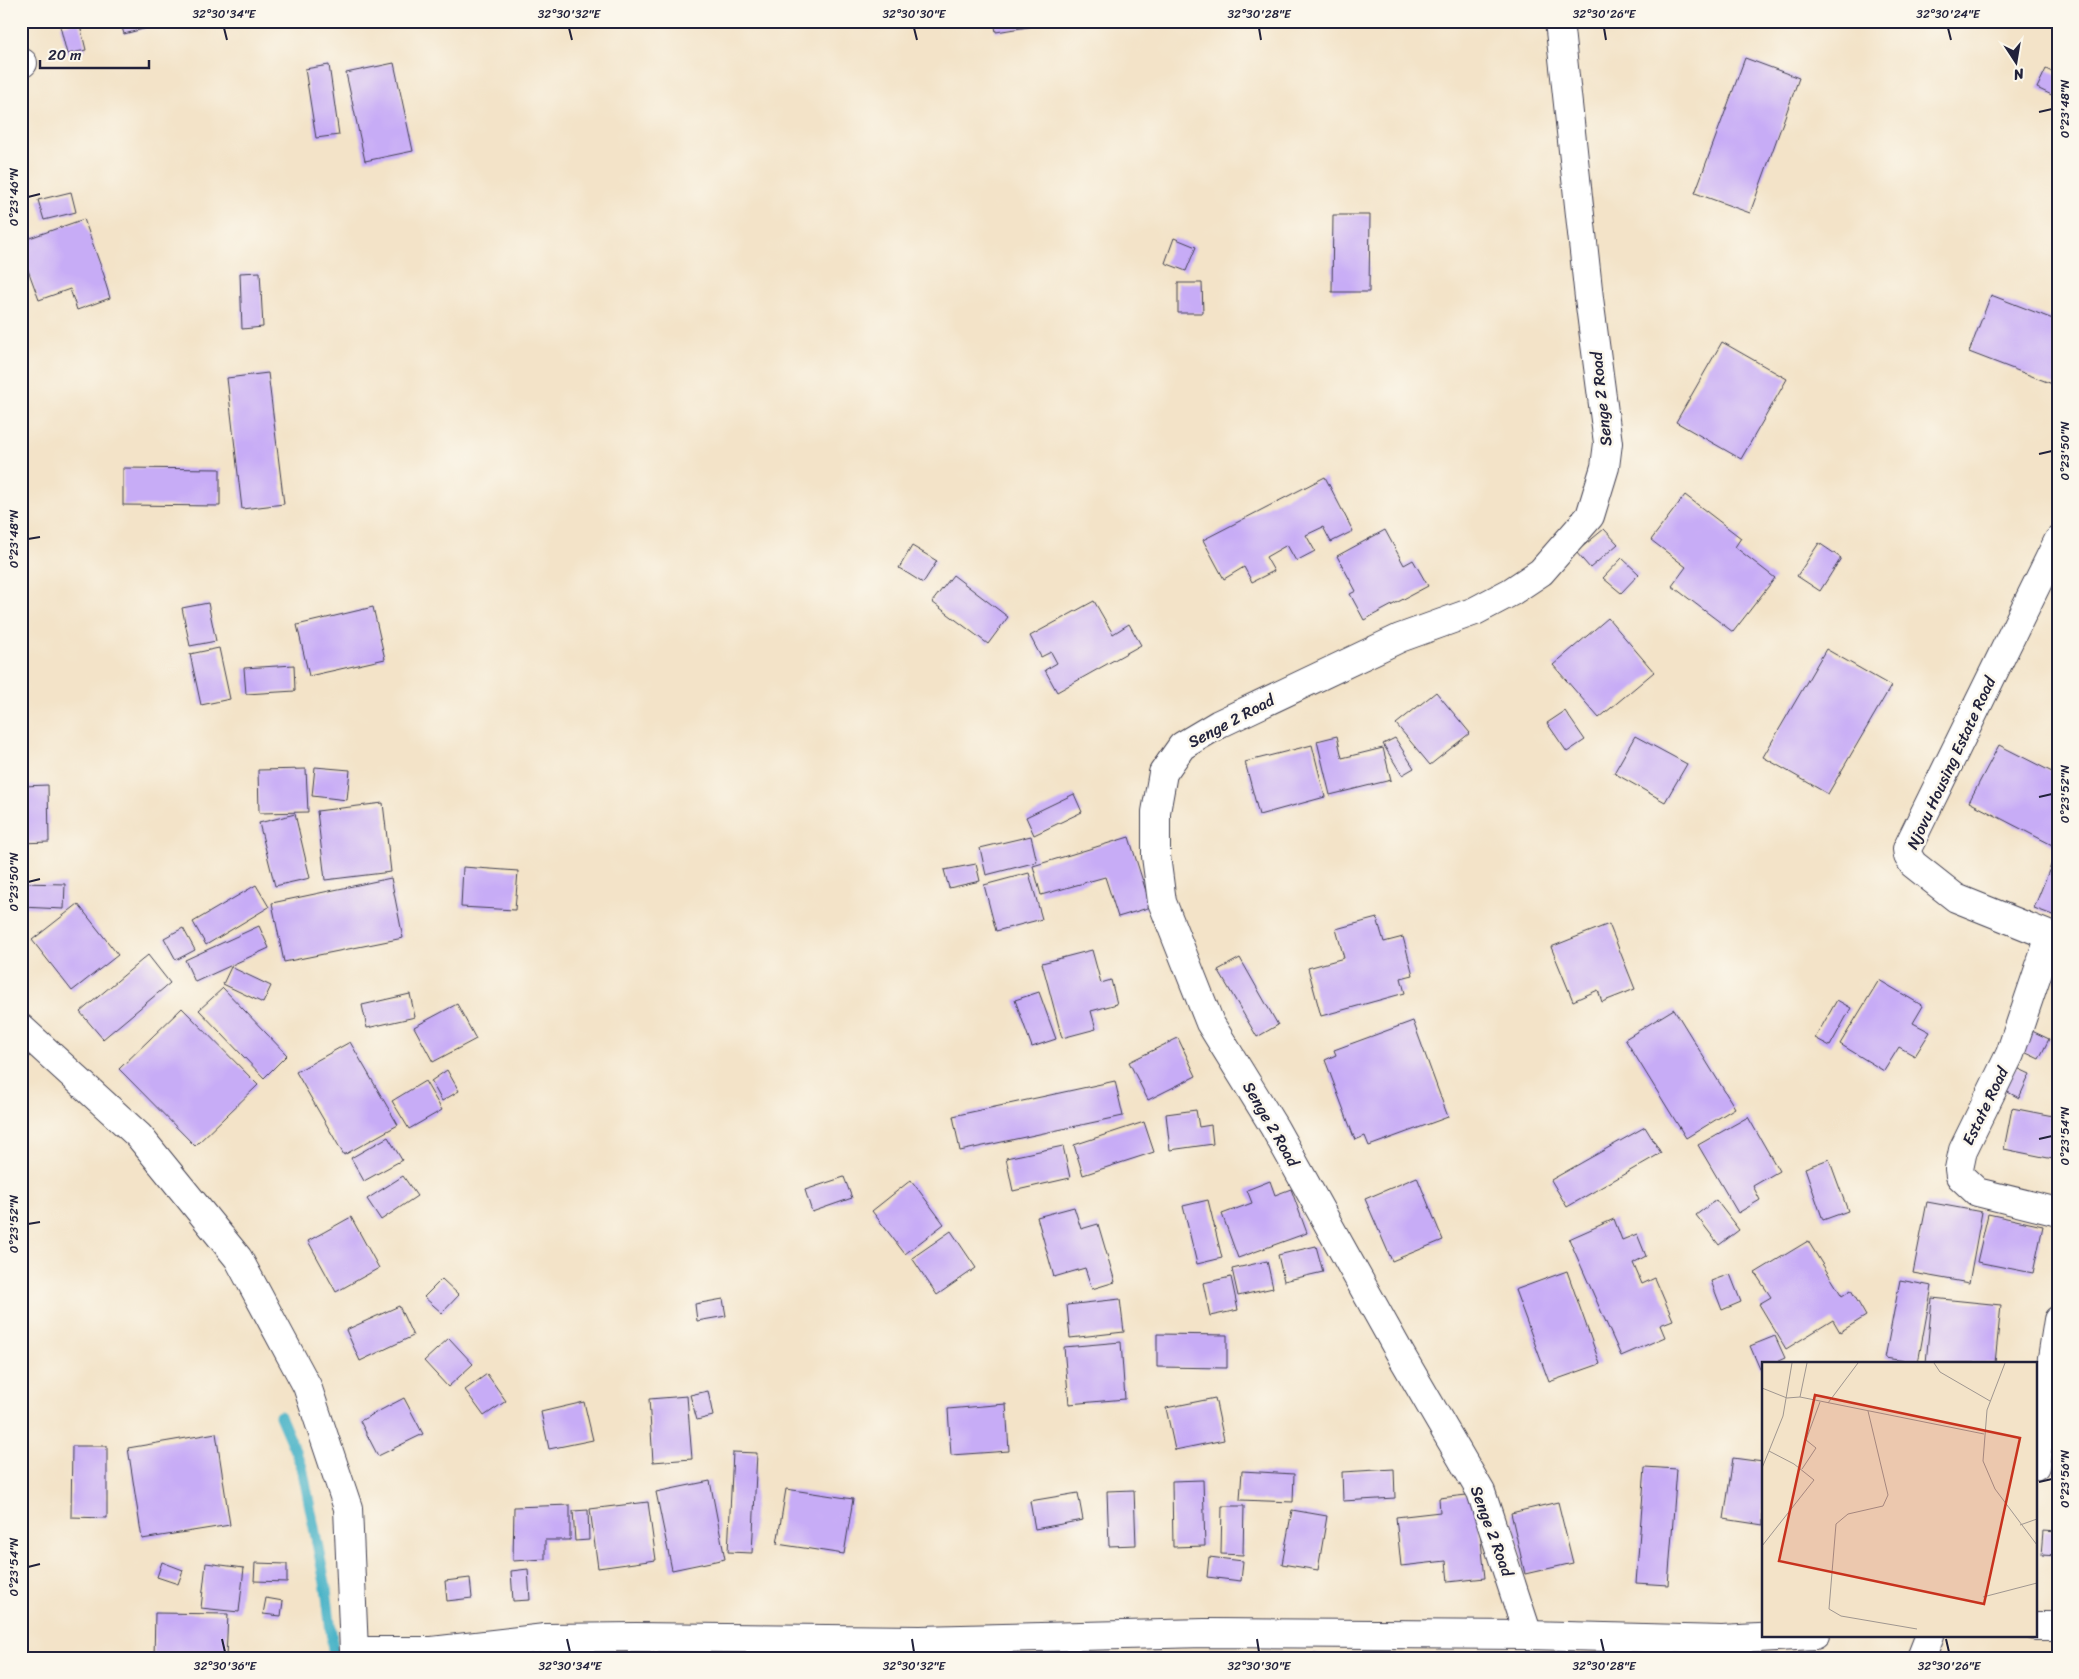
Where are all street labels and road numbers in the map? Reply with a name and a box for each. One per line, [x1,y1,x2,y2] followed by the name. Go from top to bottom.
[1581,349,1620,448] street label: Senge 2 Road
[1898,670,2005,854] street label: Njovu Housing Estate Road
[1182,685,1281,756] street label: Senge 2 Road
[1954,1060,2017,1150] street label: Estate Road
[1235,1076,1308,1174] street label: Senge 2 Road
[1462,1481,1522,1582] street label: Senge 2 Road

